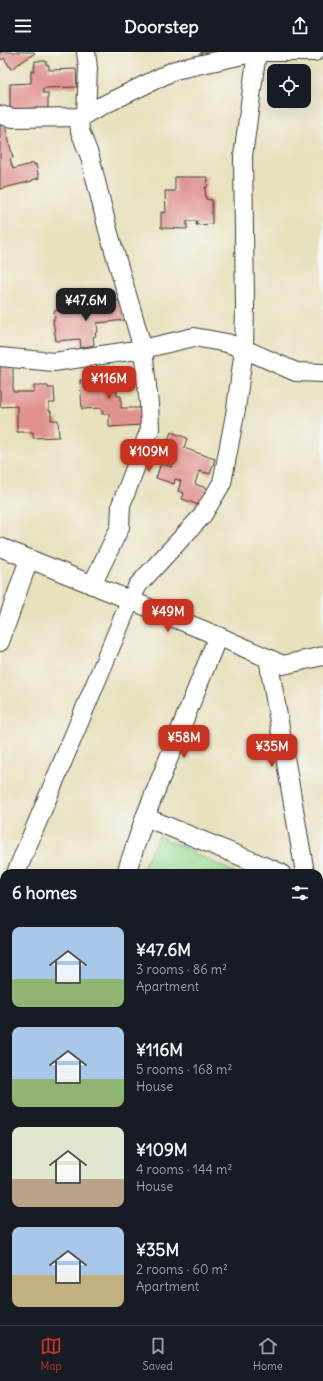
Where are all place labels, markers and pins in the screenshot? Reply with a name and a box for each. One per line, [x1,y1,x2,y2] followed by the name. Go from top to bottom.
[53,288,119,322] pin: ¥47.6M
[81,366,137,400] pin: ¥116M
[121,439,177,473] pin: ¥109M
[144,599,192,633] pin: ¥49M
[160,725,208,759] pin: ¥58M
[248,734,296,768] pin: ¥35M

